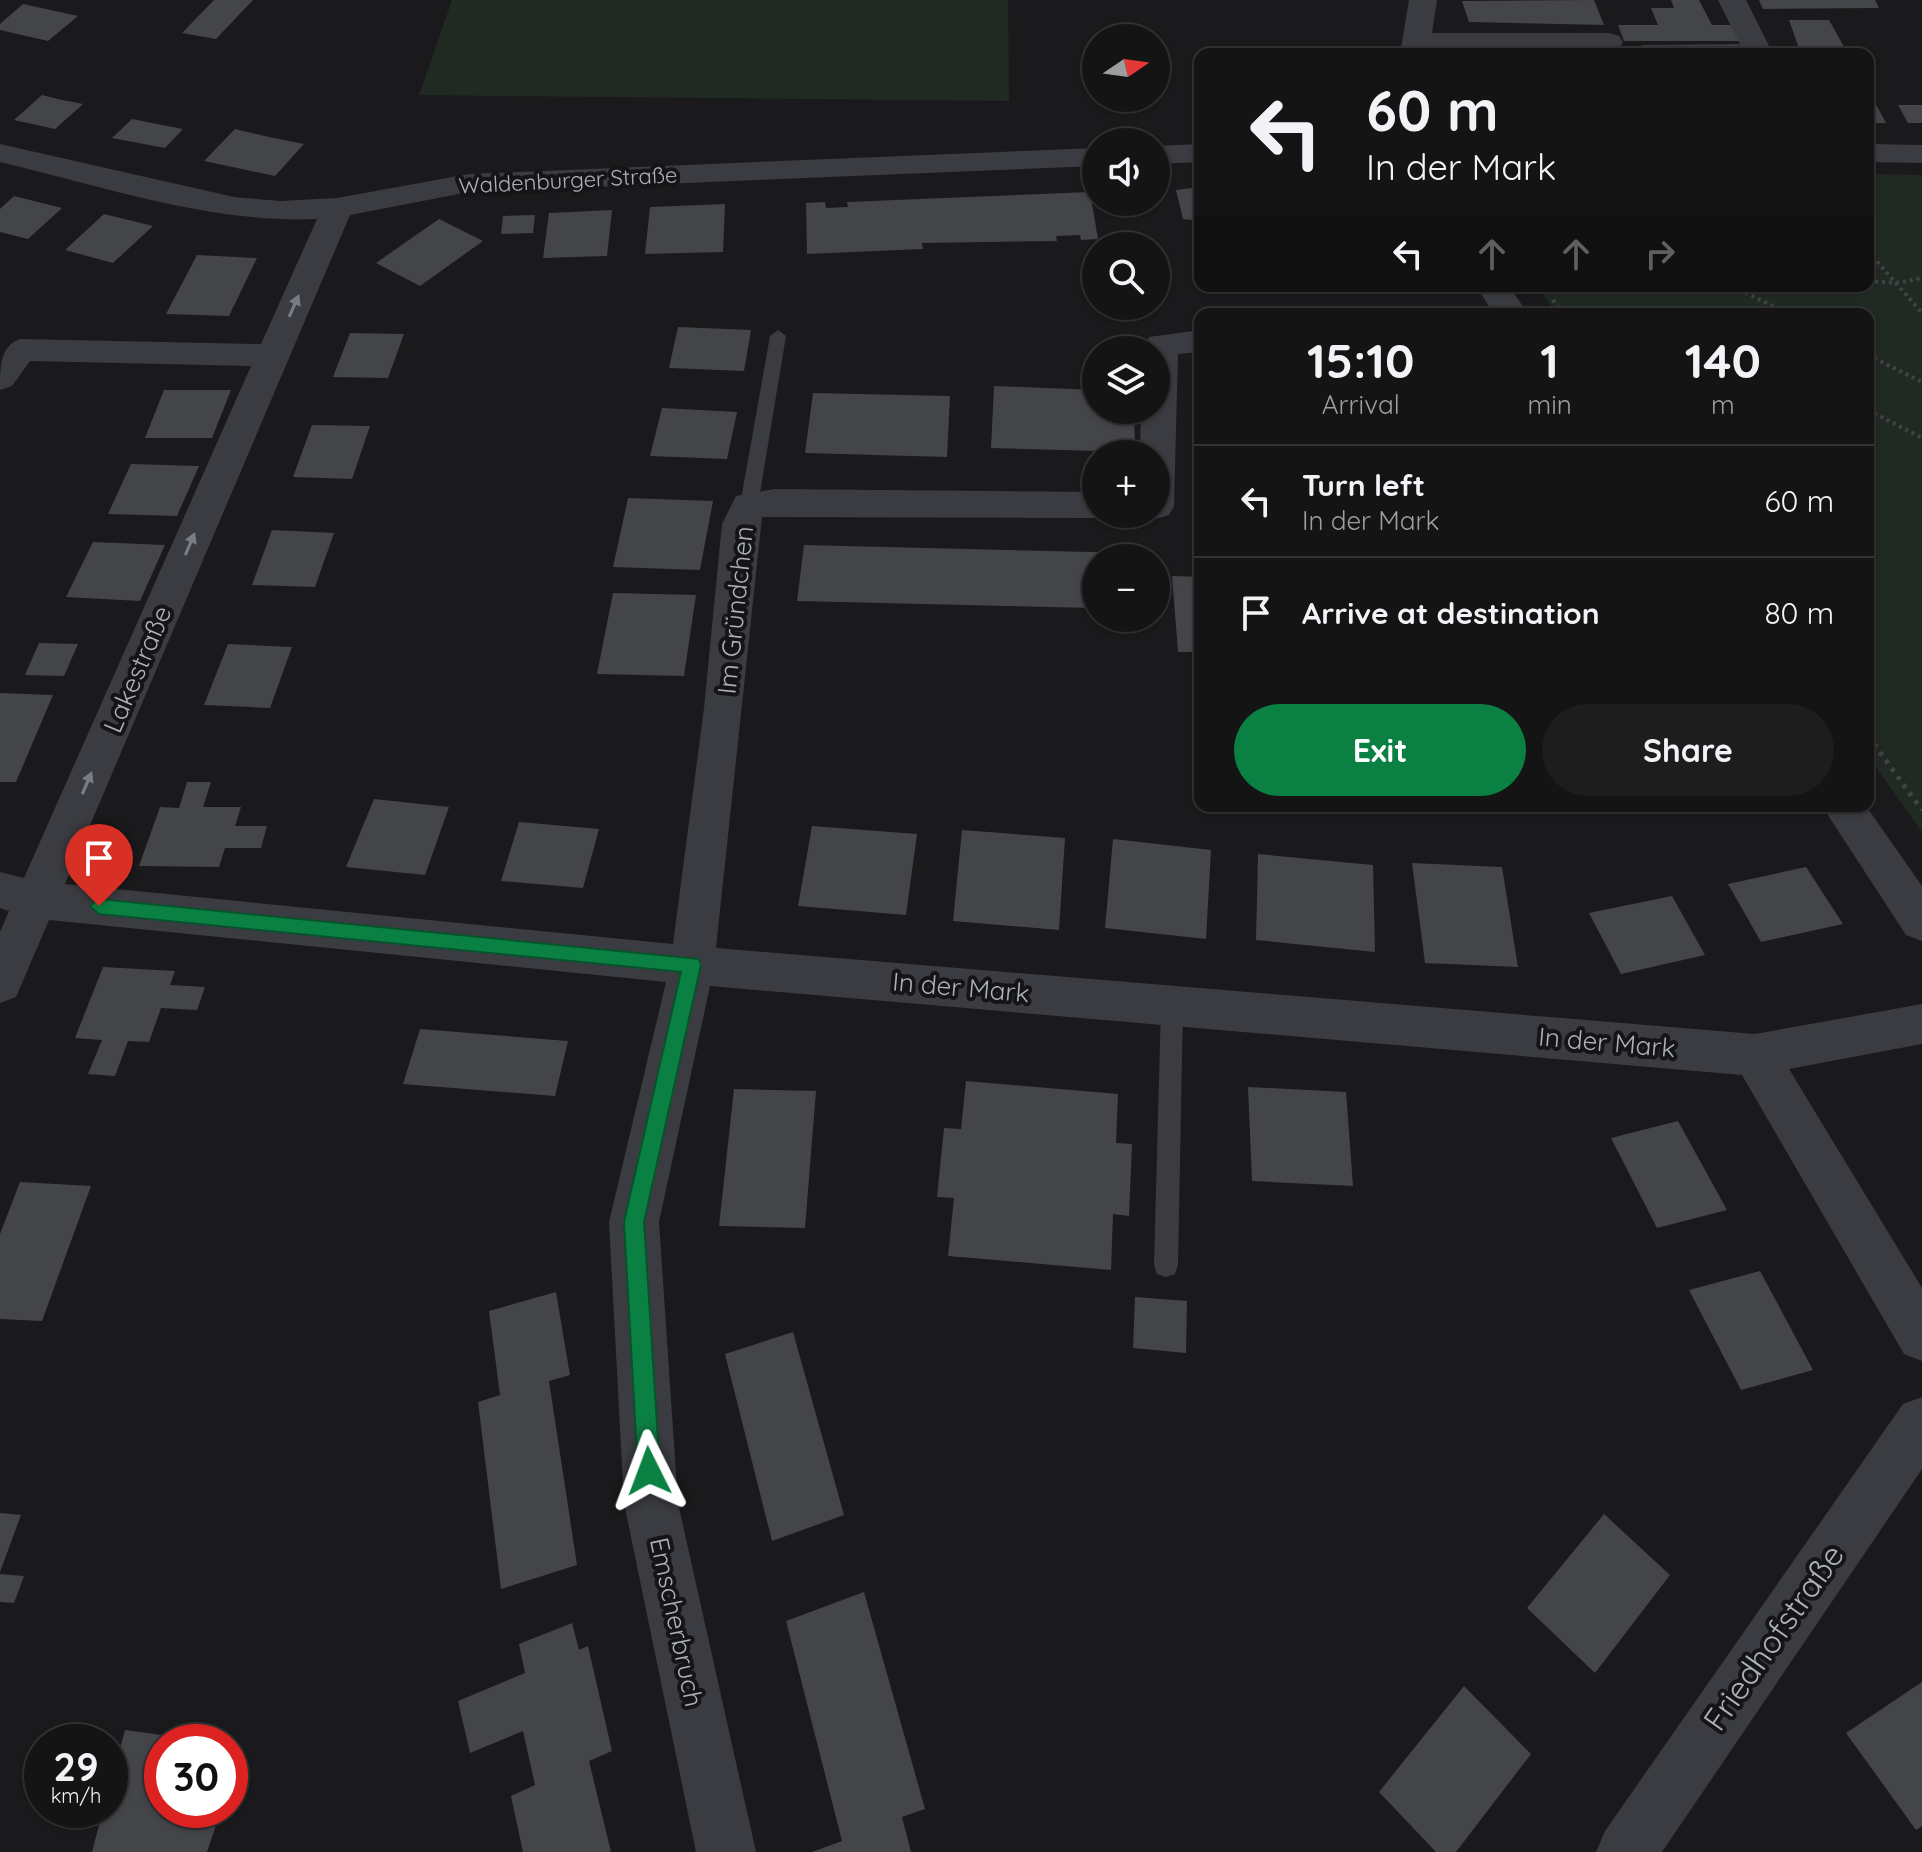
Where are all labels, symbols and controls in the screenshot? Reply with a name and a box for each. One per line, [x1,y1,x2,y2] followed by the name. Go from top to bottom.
[1082,24,1170,112] north arrow
[1082,24,1170,632] map controls
[1366,75,1499,145] text: 60 m
[1234,80,1338,184] icon: left
[1082,128,1170,216] button: sound
[1366,144,1556,189] text: In der Mark
[458,160,678,200] street label: Waldenburger Straße
[1082,232,1170,320] button: search
[1386,232,1430,276] icon: left
[1470,232,1514,276] icon: ahead
[1554,232,1598,276] icon: ahead
[1638,232,1682,276] icon: right
[287,294,301,317] one-way arrow
[1307,330,1415,390] text: 15:10
[1540,330,1559,390] text: 1
[1685,330,1761,390] text: 140
[1082,336,1170,424] button: layers
[1322,388,1400,421] text: Arrival
[1527,388,1572,421] text: min
[1711,388,1735,421] text: m
[1082,440,1170,528] button: +
[1302,466,1425,504] text: Turn left
[1234,479,1278,523] icon: left
[1764,482,1834,520] text: 60 m
[1302,504,1439,537] text: In der Mark
[710,524,760,696] street label: Im Gründchen
[184,532,197,556] one-way arrow
[1082,544,1170,632] button: −
[1234,591,1278,635] icon: arrive
[1302,594,1600,632] text: Arrive at destination
[1764,594,1834,632] text: 80 m
[96,601,178,737] street label: Lakestraße
[1234,704,1526,796] button: Exit
[1542,704,1834,796] button: Share
[81,771,94,795] one-way arrow
[65,824,133,906] pin
[77,836,121,880] icon: arrive
[891,965,1031,1009] street label: In der Mark
[1537,1020,1677,1064] street label: In der Mark
[607,1429,691,1513] position arrow
[643,1534,711,1710] street label: Emscherbruch
[1694,1536,1852,1738] street label: Friedhofstraße
[144,1724,248,1828] speed limit sign: 30
[53,1741,99,1791] text: 29
[51,1783,101,1808] text: km/h

